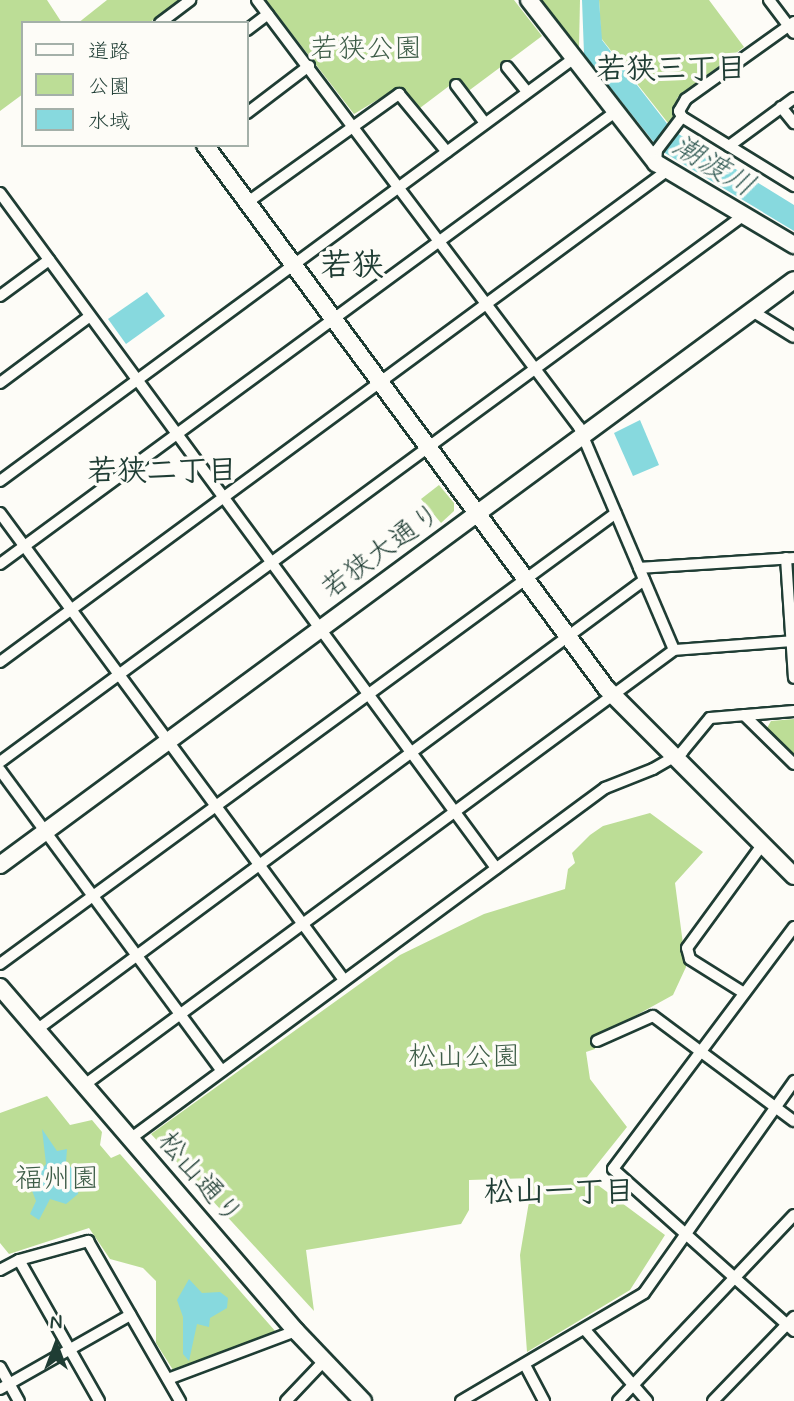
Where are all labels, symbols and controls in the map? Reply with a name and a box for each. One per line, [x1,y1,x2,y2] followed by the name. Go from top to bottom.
[21,21,248,147] legend
[310,33,422,67] park label: 若狭公園
[88,38,130,66] text: 道路
[596,52,746,88] district label: 若狭三丁目
[88,73,130,101] text: 公園
[88,108,130,136] text: 水域
[665,128,761,206] water label: 潮渡川
[320,247,384,285] district label: 若狭
[87,454,237,490] district label: 若狭二丁目
[315,497,449,607] street label: 若狭大通り
[408,1041,520,1075] park label: 松山公園
[150,1126,248,1232] street label: 松山通り
[15,1163,99,1197] park label: 福州園
[484,1175,634,1211] district label: 松山一丁目
[21,1310,91,1380] north arrow
[50,1311,62,1336] text: N

